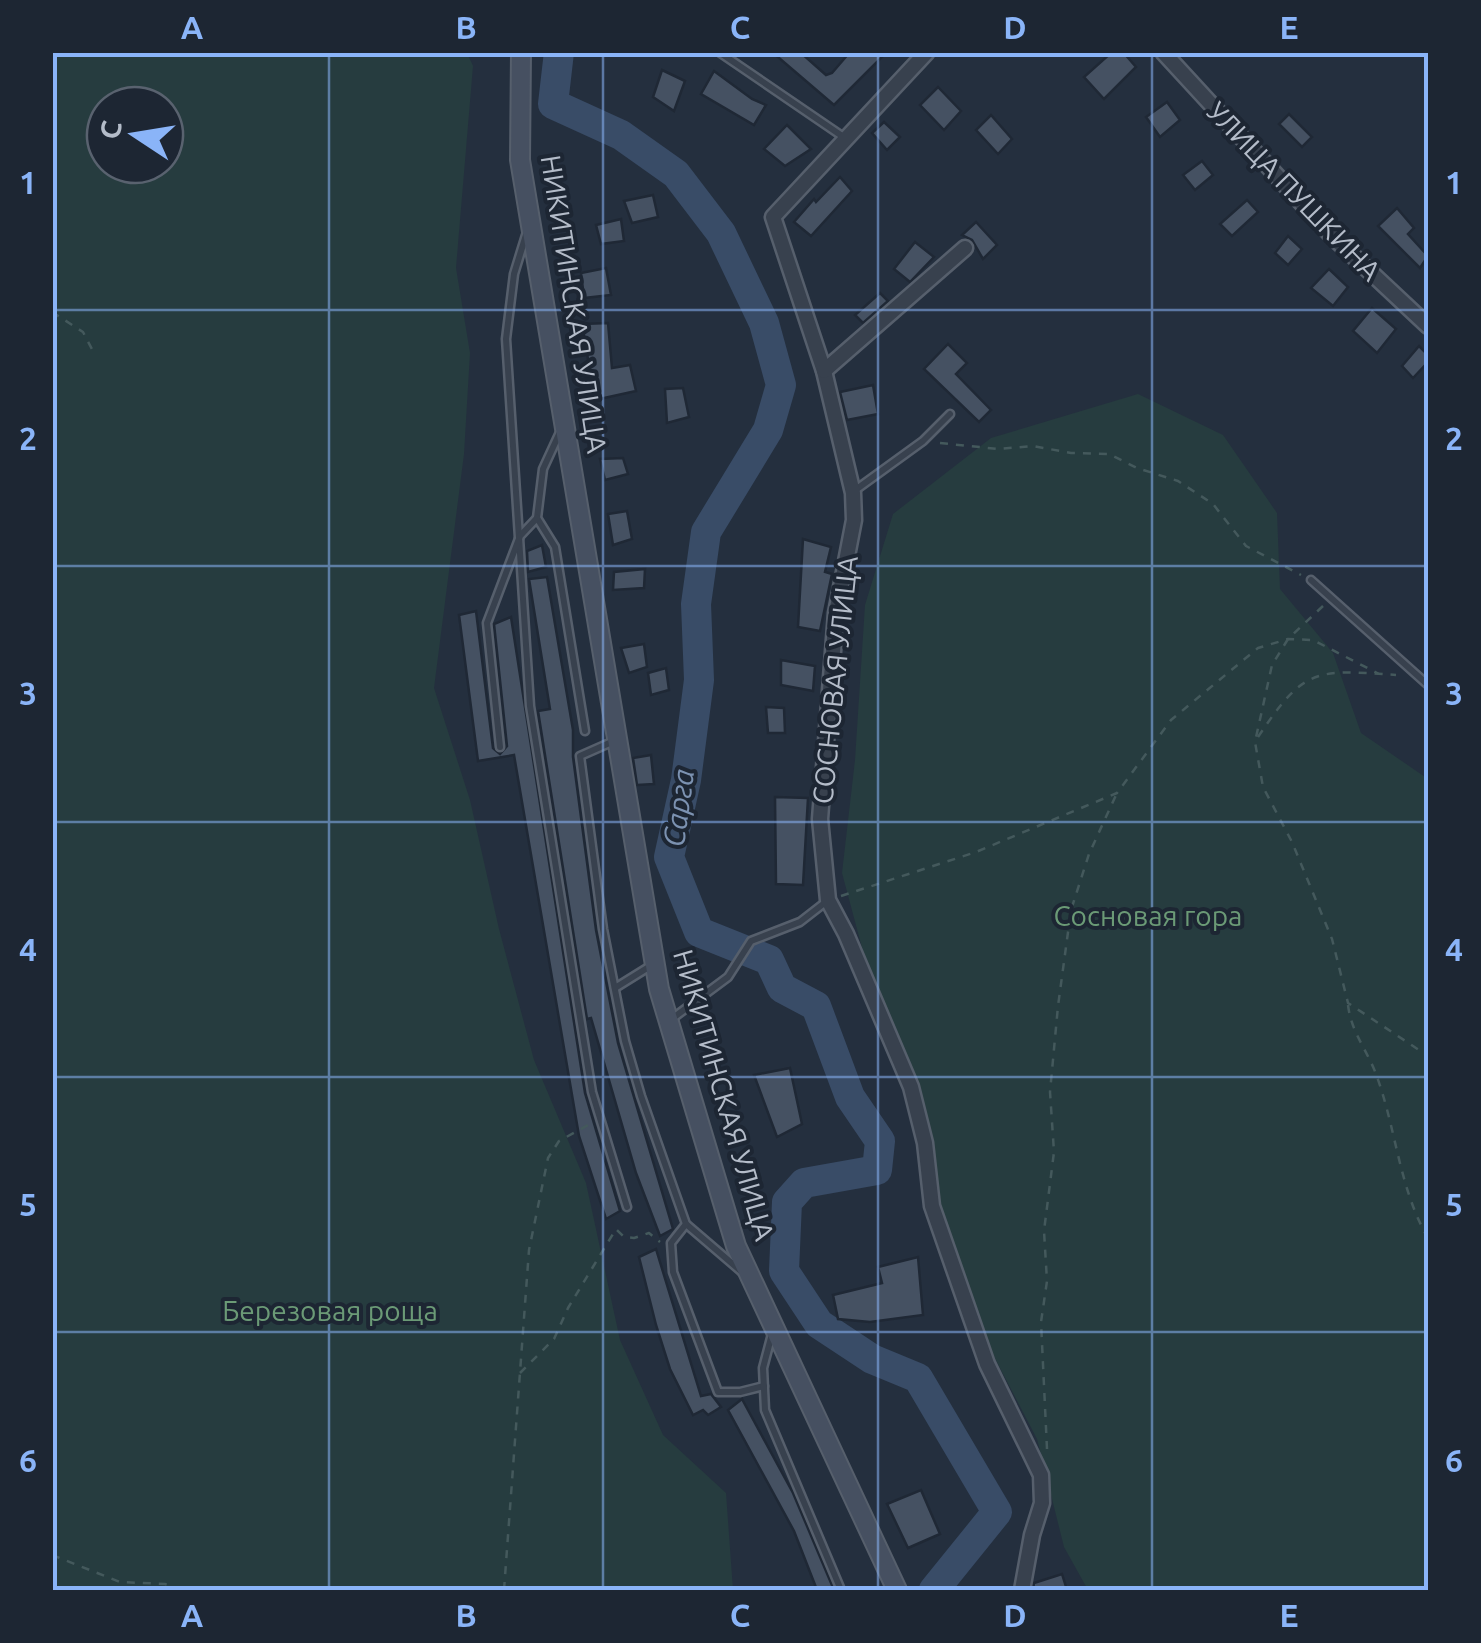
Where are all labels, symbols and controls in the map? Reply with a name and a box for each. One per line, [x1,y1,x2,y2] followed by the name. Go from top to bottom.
[181,9,204,45] text: A
[455,9,477,45] text: B
[730,9,750,45] text: C
[1003,9,1027,45] text: D
[1279,9,1299,45] text: E
[85,85,185,185] north arrow
[1201,95,1387,286] street label: УЛИЦА ПУШКИНА
[93,118,127,142] text: С
[536,153,613,455] street label: НИКИТИНСКАЯ УЛИЦА
[19,164,37,200] text: 1
[1445,164,1463,200] text: 1
[19,420,37,456] text: 2
[1445,420,1463,456] text: 2
[806,554,863,806] street label: СОСНОВАЯ УЛИЦА
[19,675,37,711] text: 3
[1445,675,1463,711] text: 3
[656,767,700,849] water label: Сарга
[1053,900,1243,931] park label: Сосновая гора
[19,931,37,967] text: 4
[1445,931,1463,967] text: 4
[668,946,781,1244] street label: НИКИТИНСКАЯ УЛИЦА
[19,1186,37,1222] text: 5
[1445,1186,1463,1222] text: 5
[222,1295,438,1326] park label: Березовая роща
[19,1442,37,1478] text: 6
[1445,1442,1463,1478] text: 6
[181,1597,204,1633] text: A
[455,1597,477,1633] text: B
[730,1597,750,1633] text: C
[1003,1597,1027,1633] text: D
[1279,1597,1299,1633] text: E

